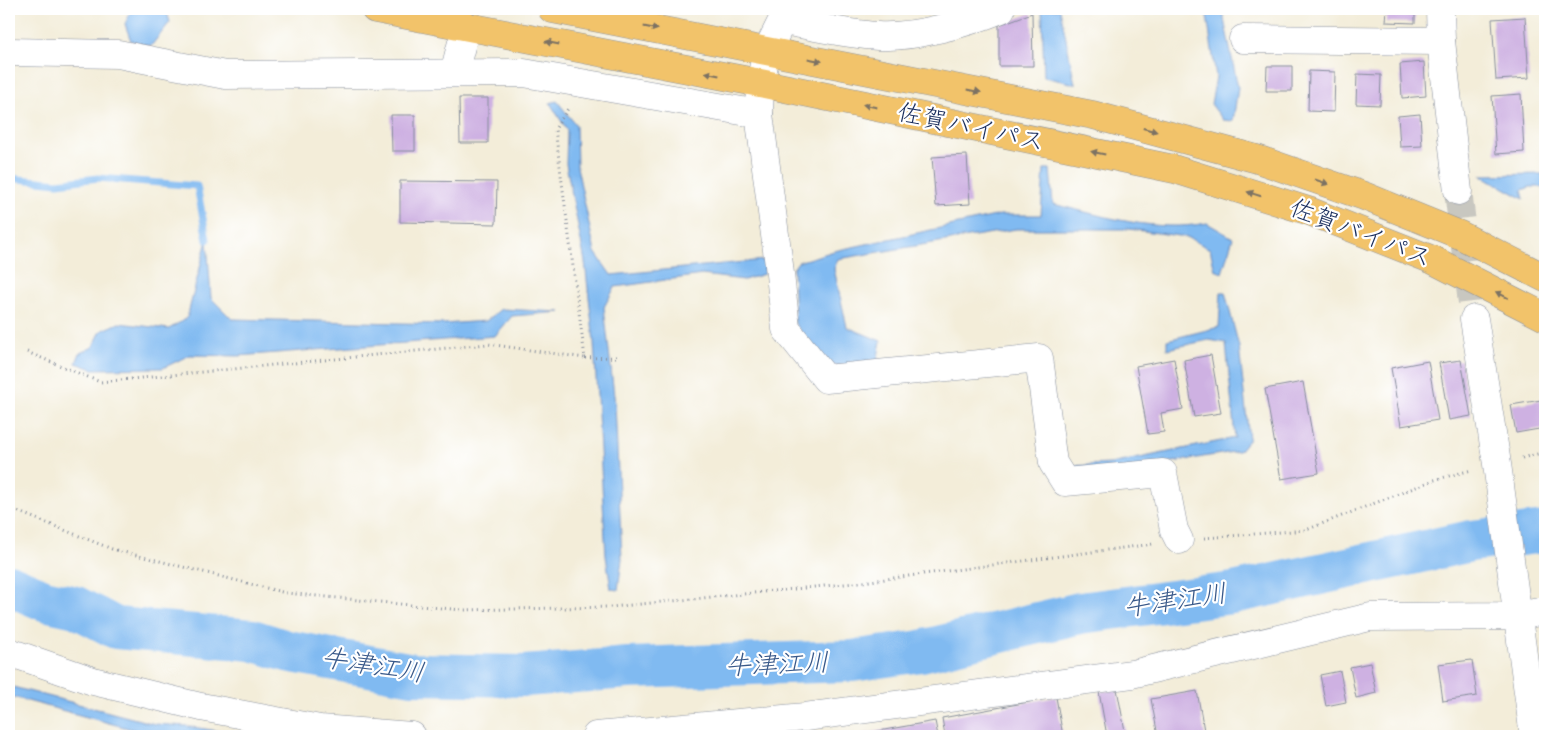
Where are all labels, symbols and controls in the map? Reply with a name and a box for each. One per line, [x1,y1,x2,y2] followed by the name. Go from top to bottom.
[643,24,659,32] one-way arrow
[544,39,560,47] one-way arrow
[807,56,822,64] one-way arrow
[703,69,719,77] one-way arrow
[967,88,983,96] one-way arrow
[895,96,1047,158] street label: 佐賀バイパス
[861,101,877,109] one-way arrow
[1143,126,1158,134] one-way arrow
[1089,148,1105,156] one-way arrow
[1315,178,1330,186] one-way arrow
[1247,190,1262,197] one-way arrow
[1285,191,1437,275] street label: 佐賀バイパス
[1495,291,1509,299] one-way arrow
[1121,576,1229,624] water label: 牛津江川
[319,641,427,689] water label: 牛津江川
[724,646,830,682] water label: 牛津江川

